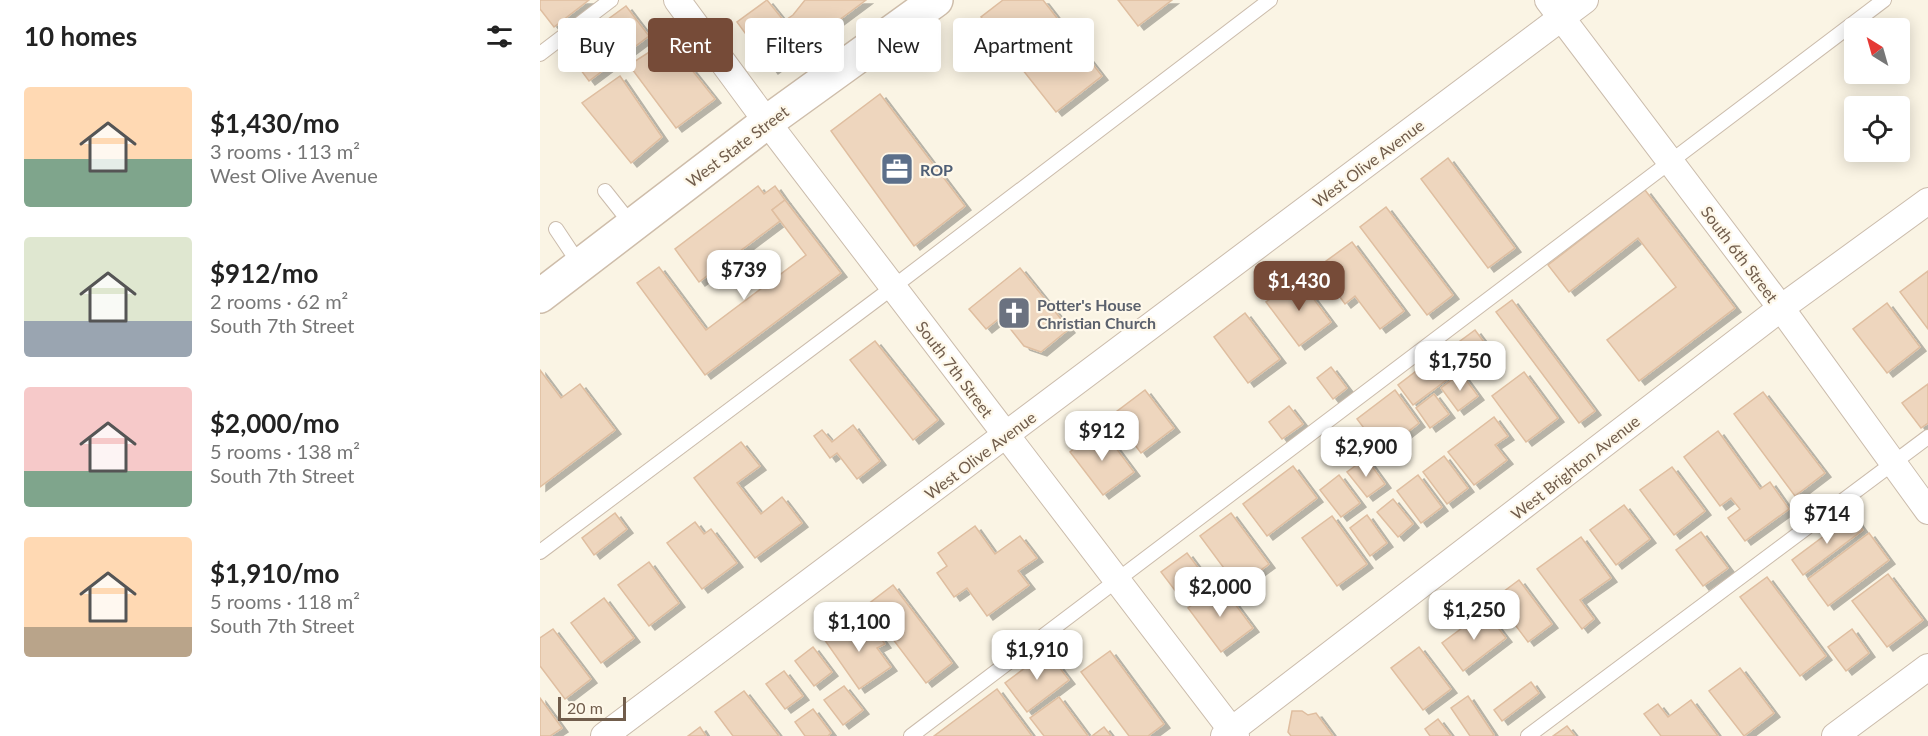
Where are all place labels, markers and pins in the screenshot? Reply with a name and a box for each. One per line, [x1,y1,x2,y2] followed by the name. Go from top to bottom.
[879,151,915,187] office icon: ROP
[920,160,953,179] place label: ROP
[708,250,780,301] pin: $739
[1250,261,1348,312] pin: $1,430
[996,295,1032,331] church icon: Potter's House Christian Church
[1037,295,1156,332] place label: Potter's House Christian Church
[1411,341,1509,392] pin: $1,750
[1066,411,1138,462] pin: $912
[1317,427,1415,478] pin: $2,900
[1791,494,1863,545] pin: $714
[1171,567,1269,618] pin: $2,000
[1425,590,1523,641] pin: $1,250
[810,602,908,653] pin: $1,100
[988,630,1086,681] pin: $1,910

